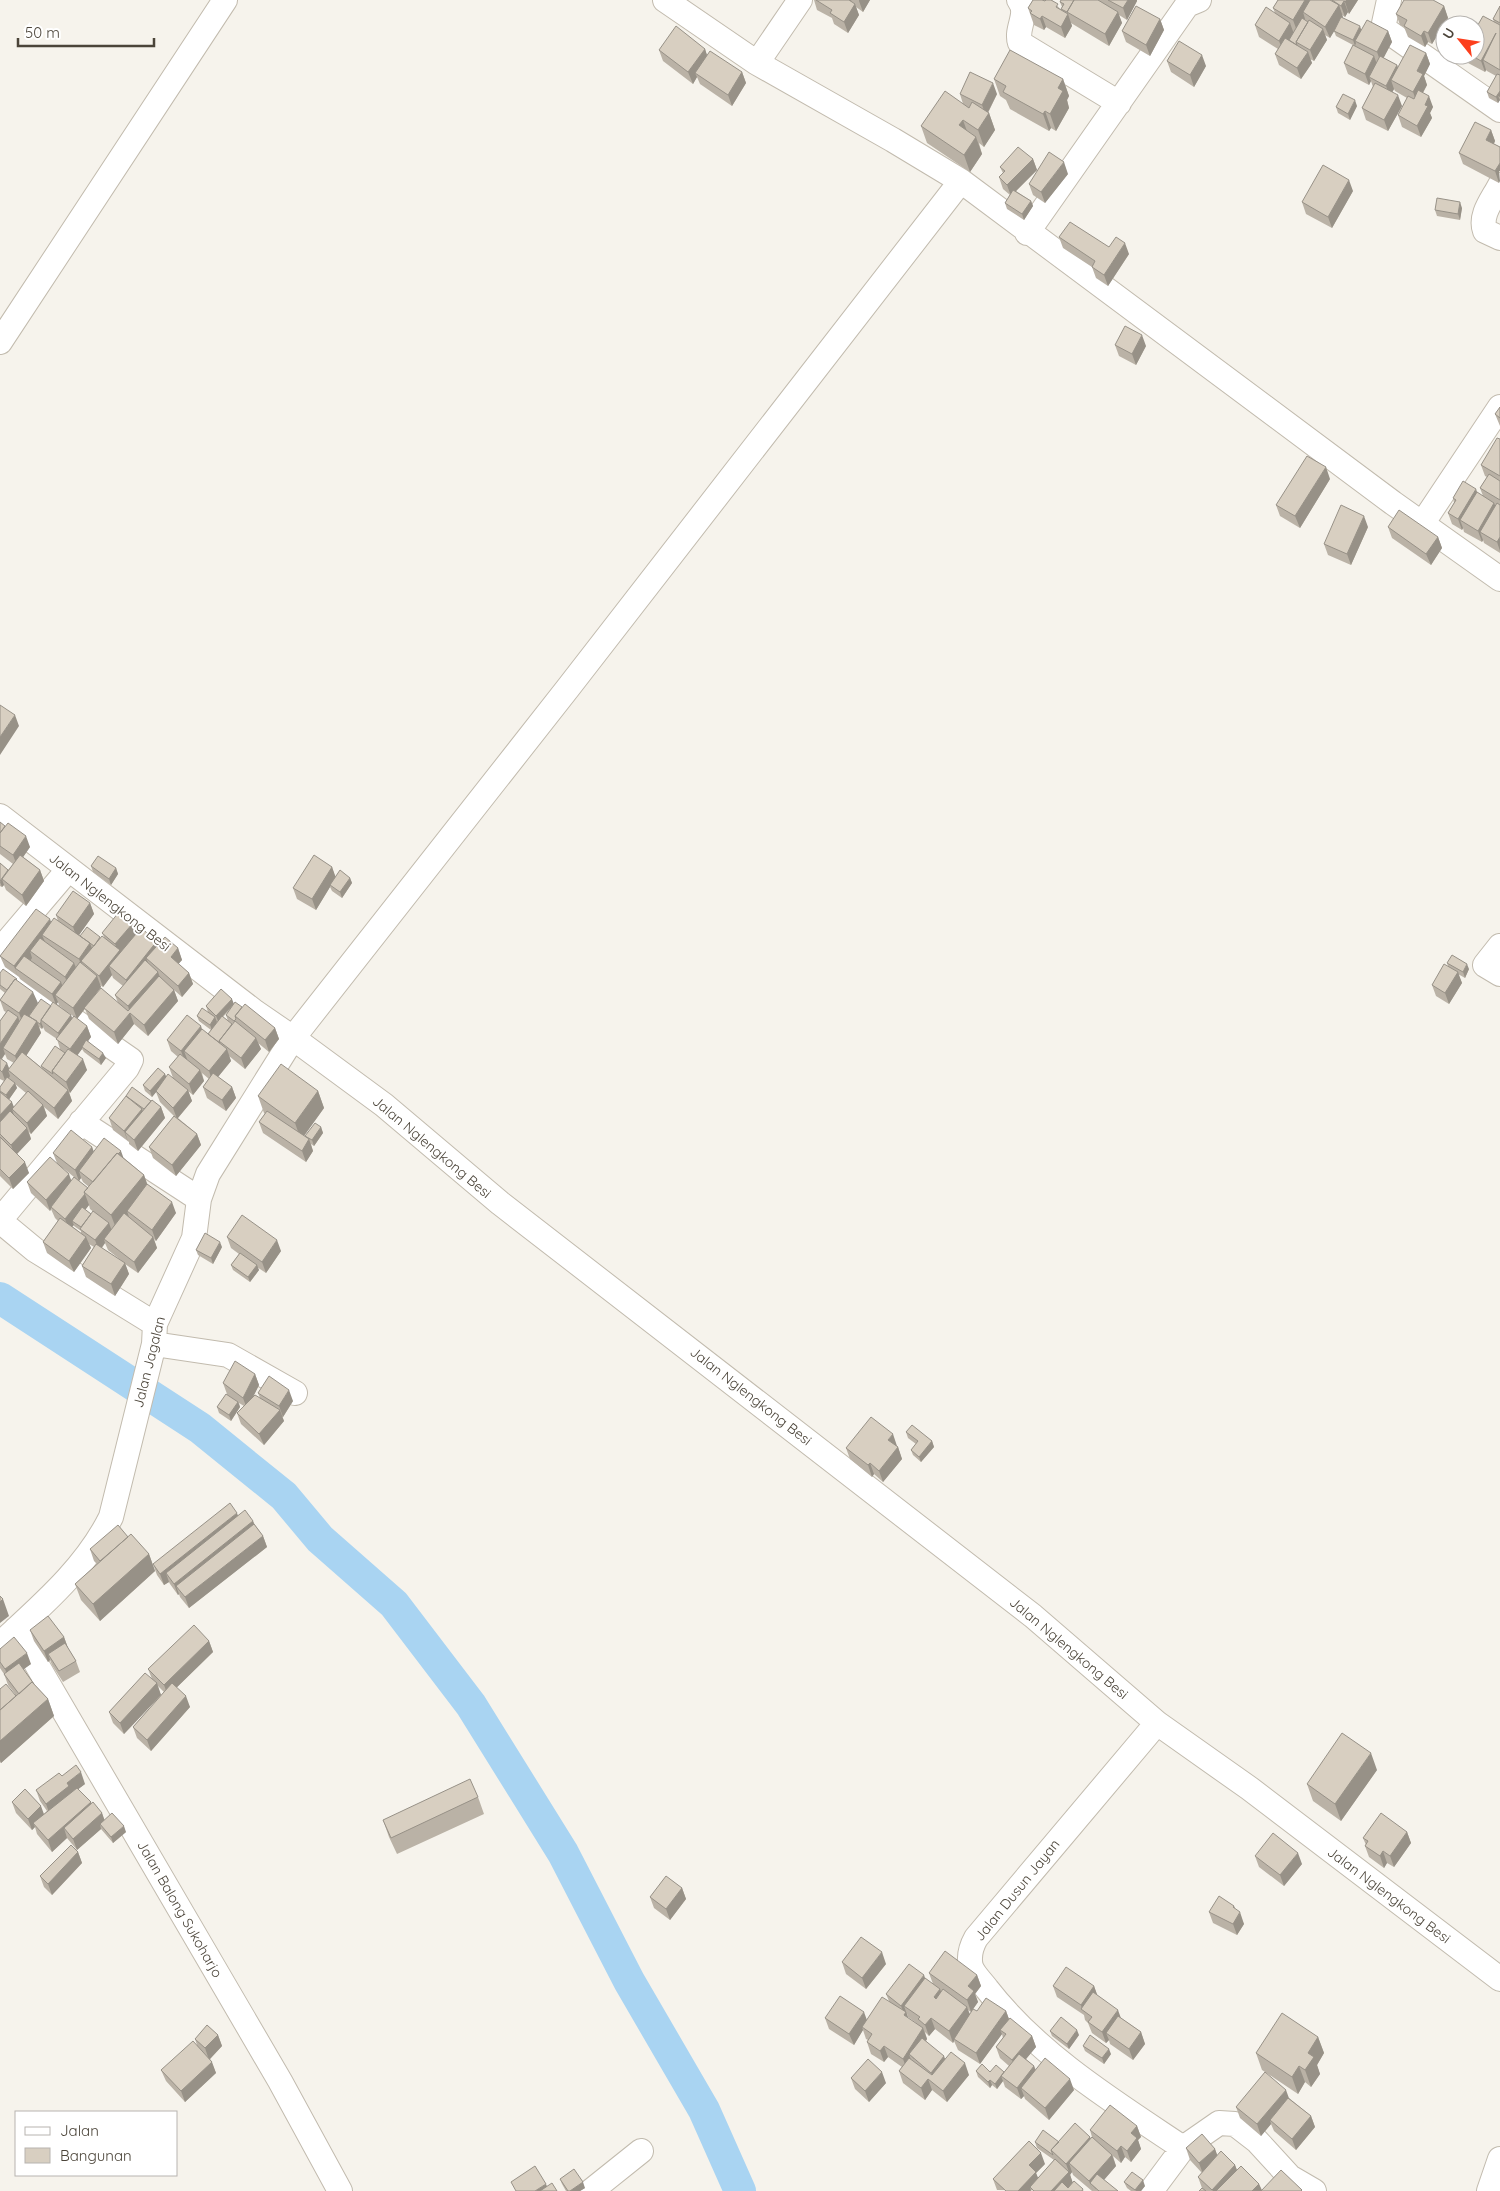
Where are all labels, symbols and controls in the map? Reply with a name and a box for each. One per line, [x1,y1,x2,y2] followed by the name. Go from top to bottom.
[18,15,154,47] scale bar
[1435,15,1485,65] north arrow
[25,23,60,42] text: 50 m
[1438,25,1459,42] text: U
[45,849,175,955] street label: Jalan Nglengkong Besi
[369,1092,495,1202] street label: Jalan Nglengkong Besi
[129,1314,169,1410] street label: Jalan Jagalan
[686,1343,816,1449] street label: Jalan Nglengkong Besi
[1006,1593,1132,1703] street label: Jalan Nglengkong Besi
[970,1836,1064,1944] street label: Jalan Dusun Jayan
[133,1837,227,1981] street label: Jalan Balong Sukoharjo
[1324,1843,1454,1947] street label: Jalan Nglengkong Besi
[15,2111,178,2176] legend
[60,2121,99,2140] text: Jalan
[60,2146,132,2165] text: Bangunan

